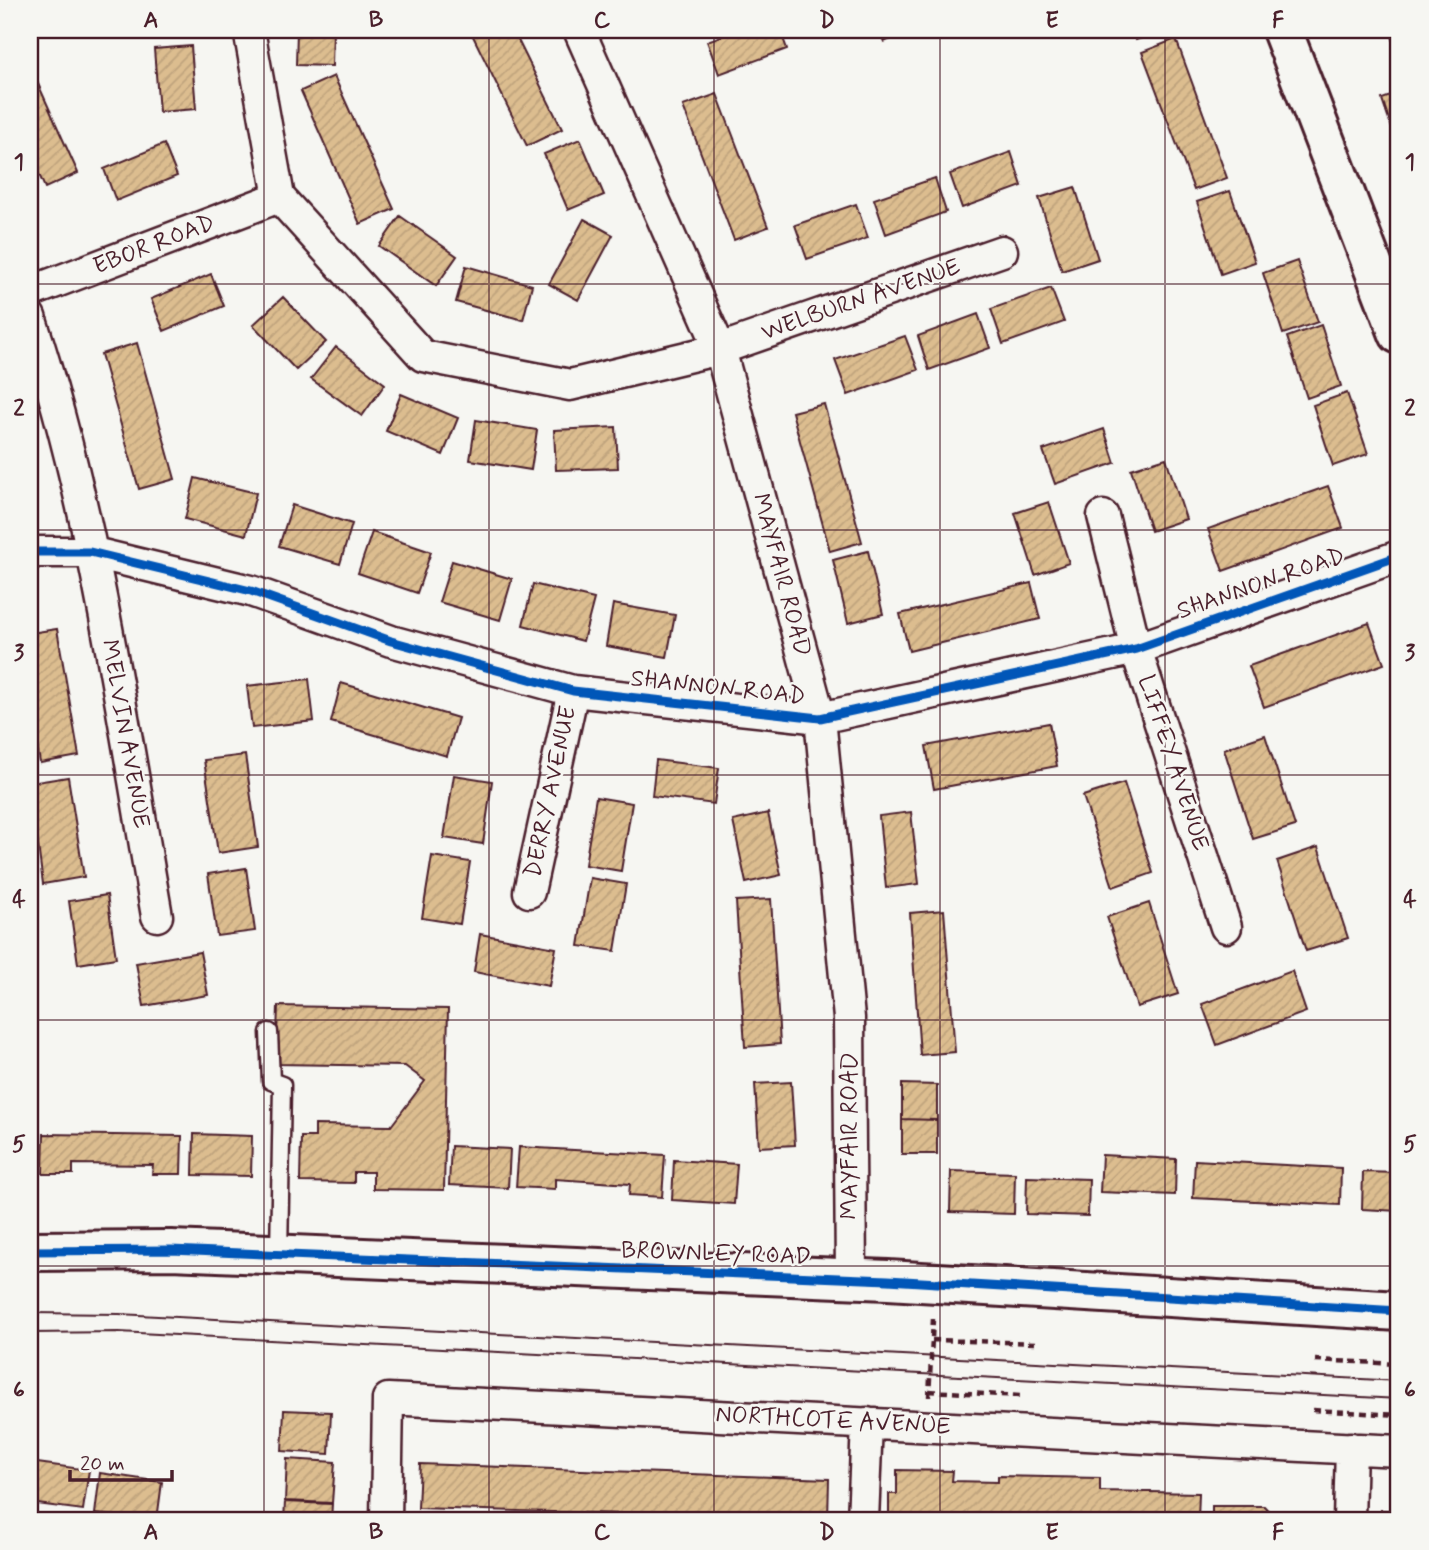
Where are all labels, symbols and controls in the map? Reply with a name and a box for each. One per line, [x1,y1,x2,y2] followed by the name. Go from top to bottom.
[143,6,159,36] text: A
[369,6,384,36] text: B
[594,6,611,36] text: C
[819,6,835,36] text: D
[1045,6,1059,36] text: E
[1272,6,1284,36] text: F
[14,148,24,178] text: 1
[1405,148,1415,178] text: 1
[89,208,219,282] street label: EBOR ROAD
[757,251,965,349] street label: WELBURN AVENUE
[13,394,25,424] text: 2
[1404,394,1416,424] text: 2
[744,490,818,660] street label: MAYFAIR ROAD
[1173,541,1349,627] street label: SHANNON ROAD
[93,637,157,831] street label: MELVIN AVENUE
[14,639,25,669] text: 3
[1405,639,1416,669] text: 3
[629,663,807,713] street label: SHANNON ROAD
[1130,671,1216,855] street label: LIFFEY AVENUE
[518,703,584,881] street label: DERRY AVENUE
[12,885,26,915] text: 4
[1403,885,1417,915] text: 4
[835,1052,866,1220] street label: MAYFAIR ROAD
[12,1130,26,1160] text: 5
[1403,1130,1417,1160] text: 5
[620,1235,812,1273] street label: BROWNLEY ROAD
[13,1376,25,1406] text: 6
[1404,1376,1416,1406] text: 6
[715,1399,951,1443] street label: NORTHCOTE AVENUE
[70,1438,172,1482] scale bar
[80,1450,125,1478] text: 20 m
[143,1518,159,1548] text: A
[369,1518,384,1548] text: B
[594,1518,611,1548] text: C
[819,1518,835,1548] text: D
[1045,1518,1059,1548] text: E
[1272,1518,1284,1548] text: F

